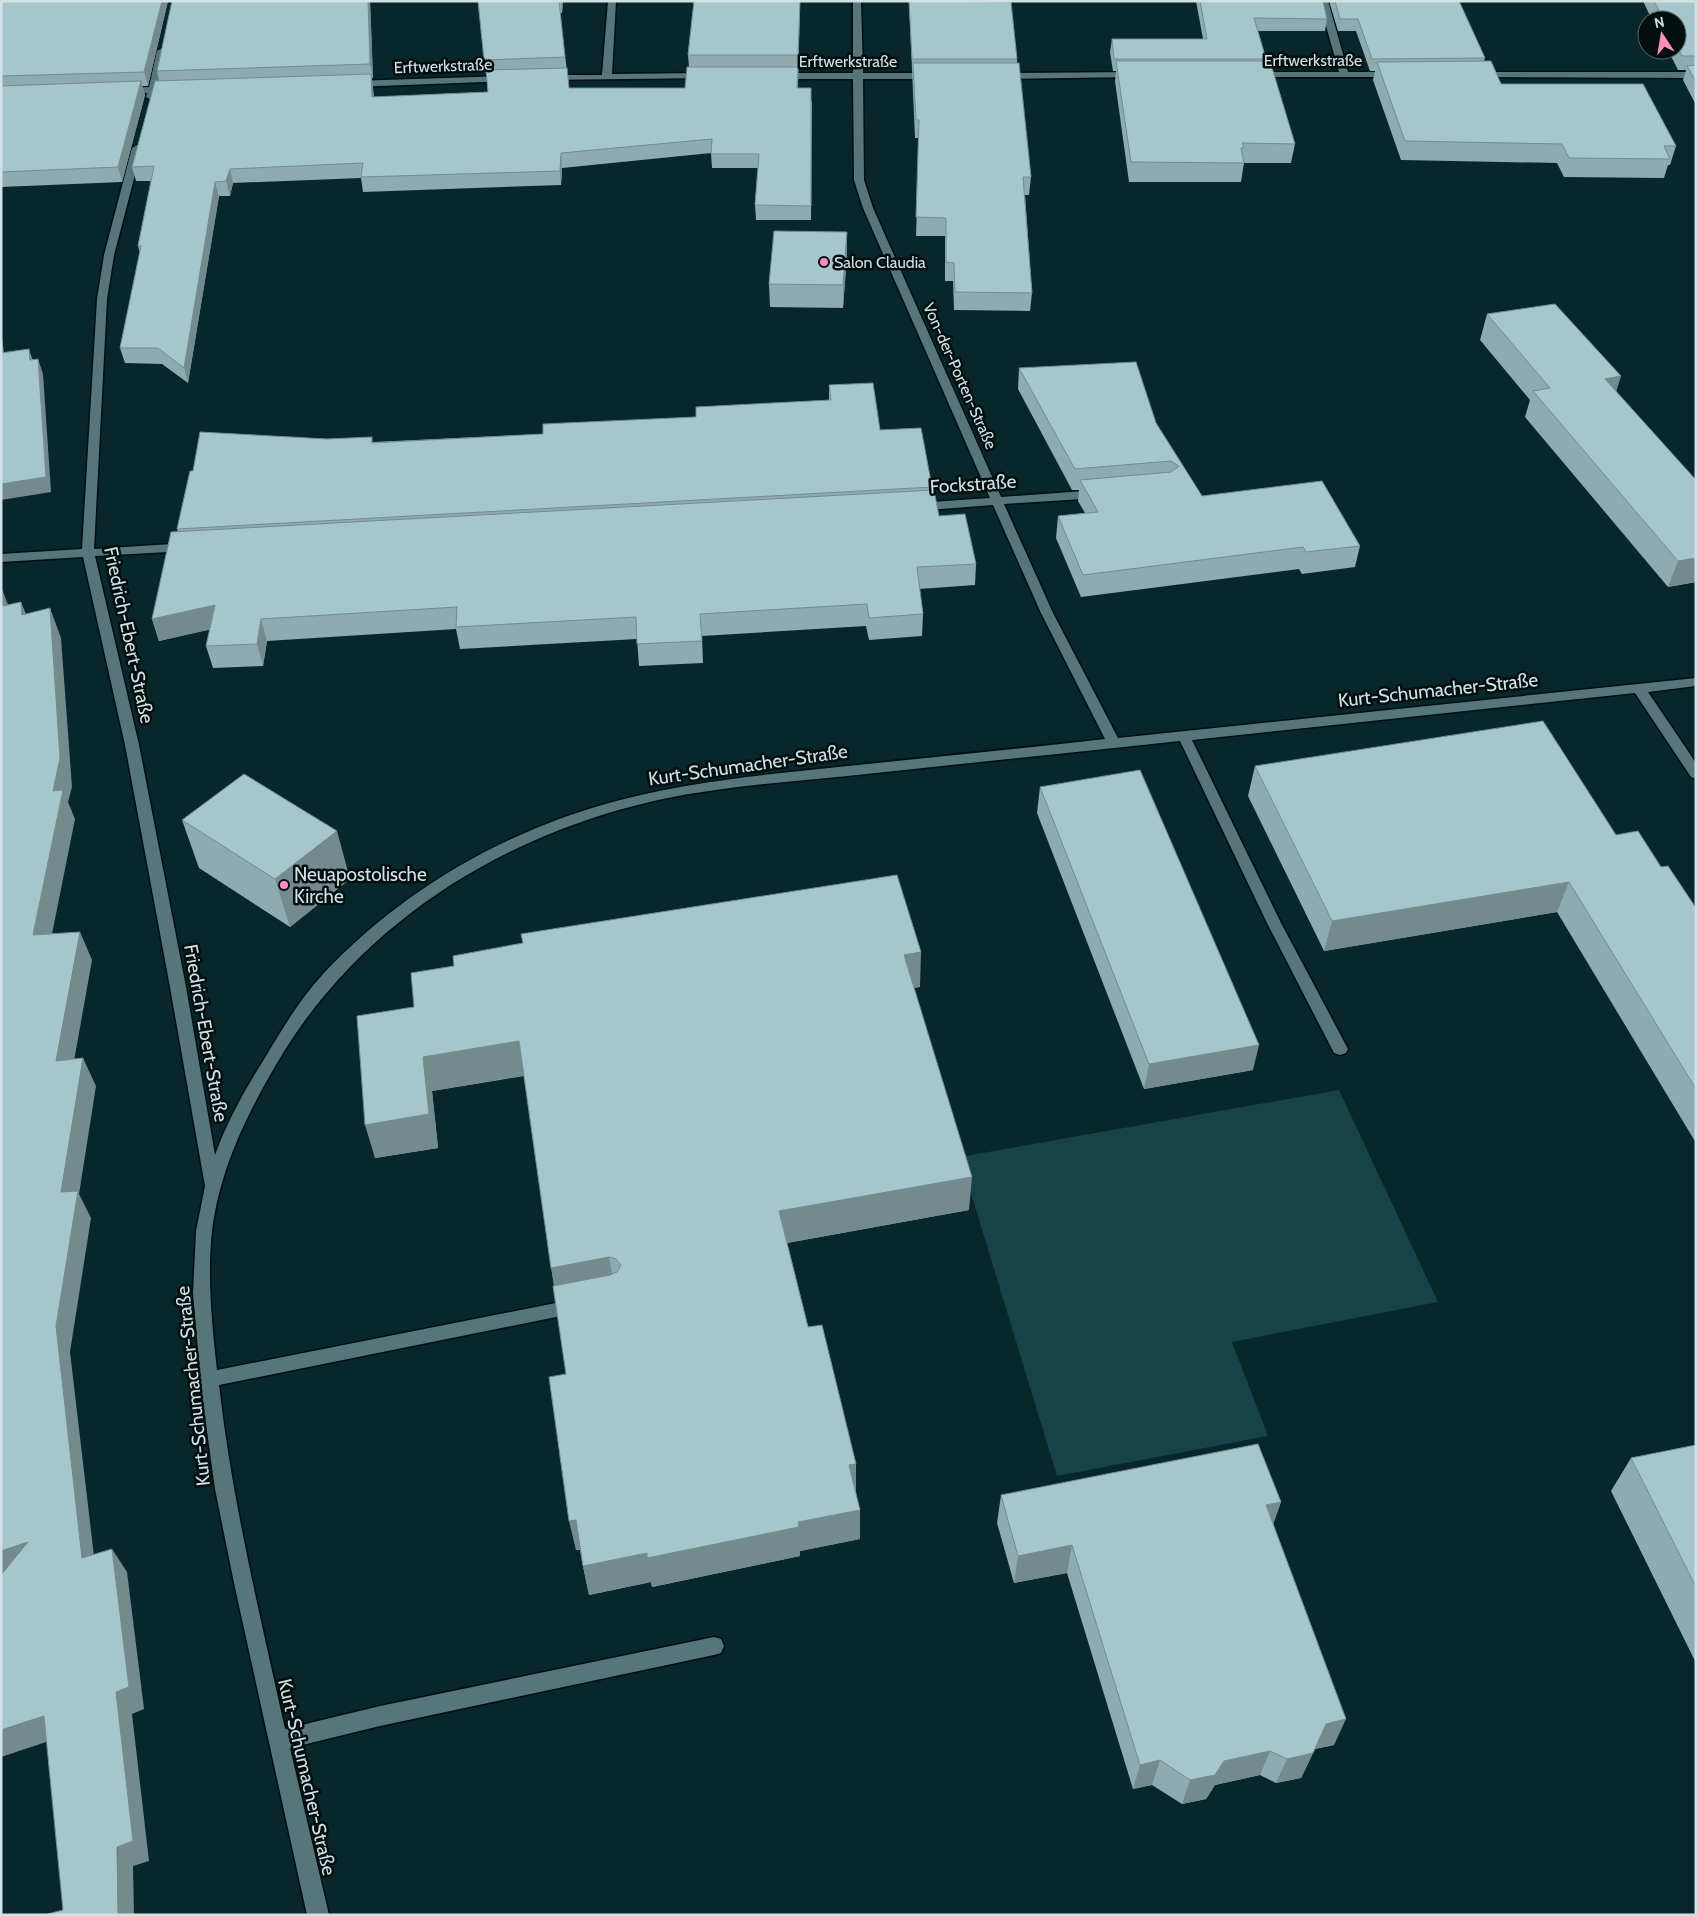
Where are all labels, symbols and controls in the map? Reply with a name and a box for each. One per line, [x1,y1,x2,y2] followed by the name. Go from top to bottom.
[1637,10,1687,60] north arrow
[1653,12,1666,32] text: N
[1264,51,1362,70] street label: Erftwerkstraße
[799,52,897,71] street label: Erftwerkstraße
[394,55,492,77] street label: Erftwerkstraße
[834,253,926,272] place label: Salon Claudia
[818,256,830,268] marker: Salon Claudia
[919,300,1001,452] street label: Von-der-Porten-Straße
[929,469,1017,498] street label: Fockstraße
[99,544,159,726] street label: Friedrich-Ebert-Straße
[1337,668,1539,712] street label: Kurt-Schumacher-Straße
[647,740,849,790] street label: Kurt-Schumacher-Straße
[294,863,427,908] place label: Neuapostolische Kirche
[278,879,290,891] marker: Neuapostolische Kirche
[179,942,233,1124] street label: Friedrich-Ebert-Straße
[171,1285,215,1487] street label: Kurt-Schumacher-Straße
[273,1676,341,1878] street label: Kurt-Schumacher-Straße

